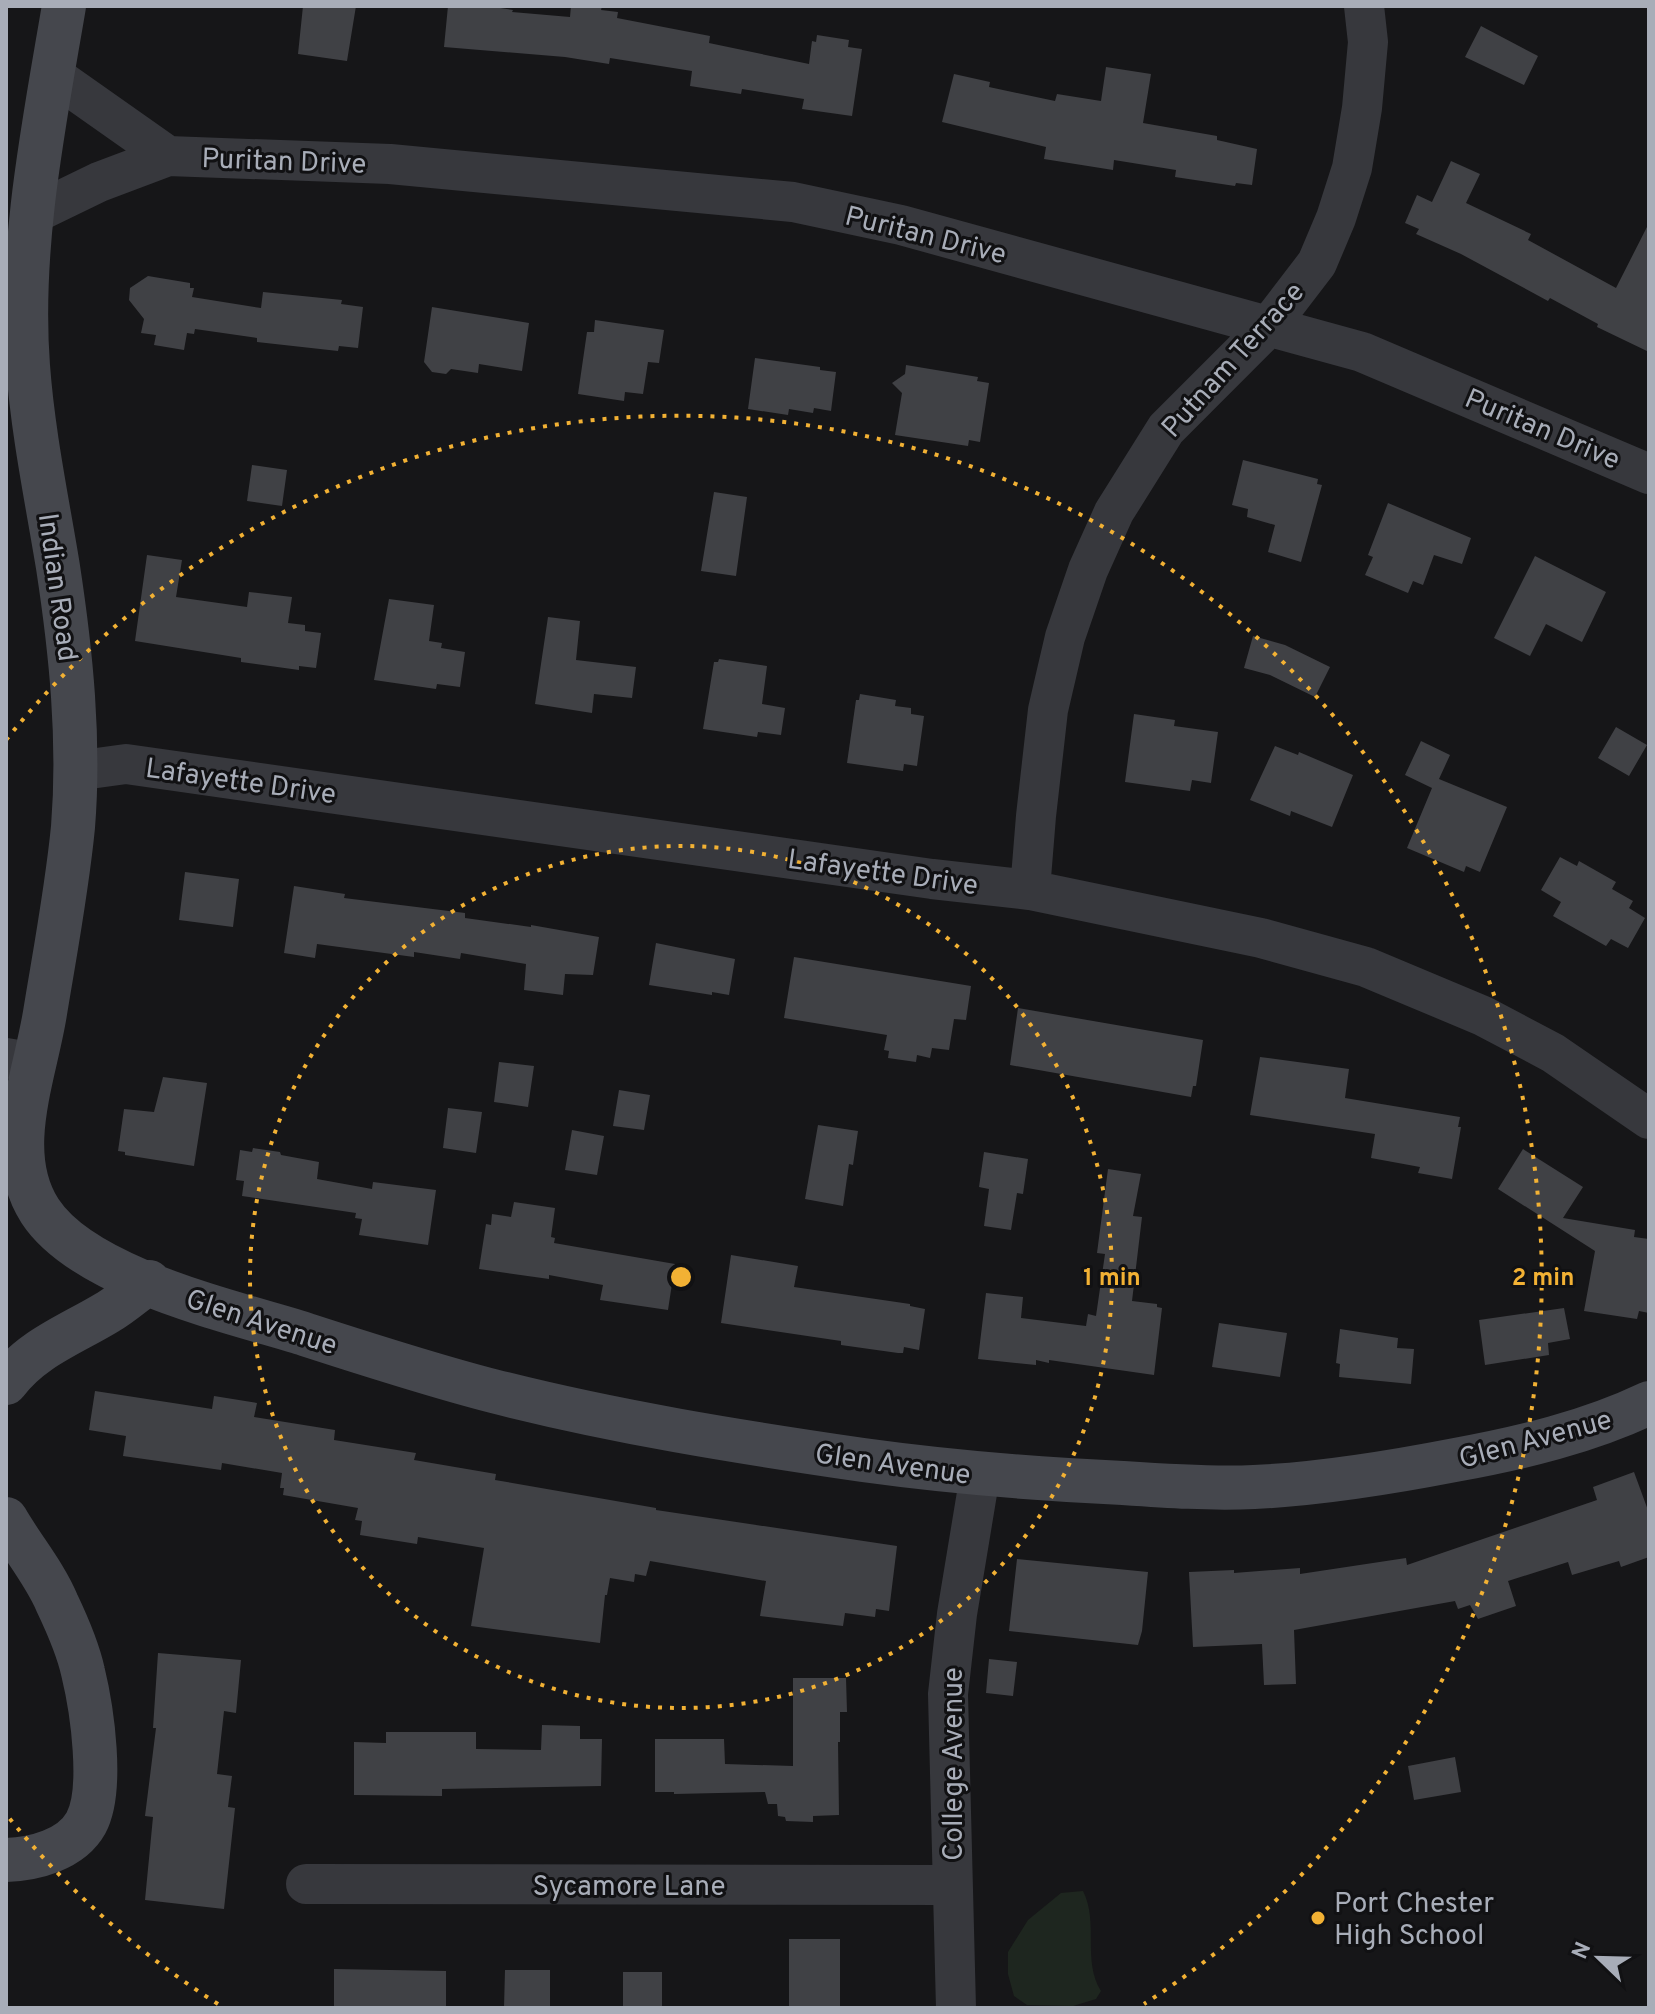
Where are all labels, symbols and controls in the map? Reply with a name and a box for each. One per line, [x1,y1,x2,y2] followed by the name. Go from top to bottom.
[201,142,367,184] street label: Puritan Drive
[841,199,1010,274] street label: Puritan Drive
[1155,276,1314,446] street label: Putnam Terrace
[1459,382,1625,480] street label: Puritan Drive
[28,511,84,664] street label: Indian Road
[143,752,338,814] street label: Lafayette Drive
[785,843,980,905] street label: Lafayette Drive
[667,1263,695,1291] centre of rings
[1083,1264,1141,1294] text: 1 min
[1512,1264,1574,1294] text: 2 min
[181,1283,341,1365] street label: Glen Avenue
[1455,1403,1616,1479] street label: Glen Avenue
[812,1437,973,1495] street label: Glen Avenue
[937,1667,973,1861] street label: College Avenue
[532,1870,726,1906] street label: Sycamore Lane
[1334,1887,1494,1955] place label: Port Chester High School
[1309,1909,1327,1927] marker: Port Chester High School
[1559,1918,1639,1998] north arrow
[1567,1939,1598,1964] text: N

